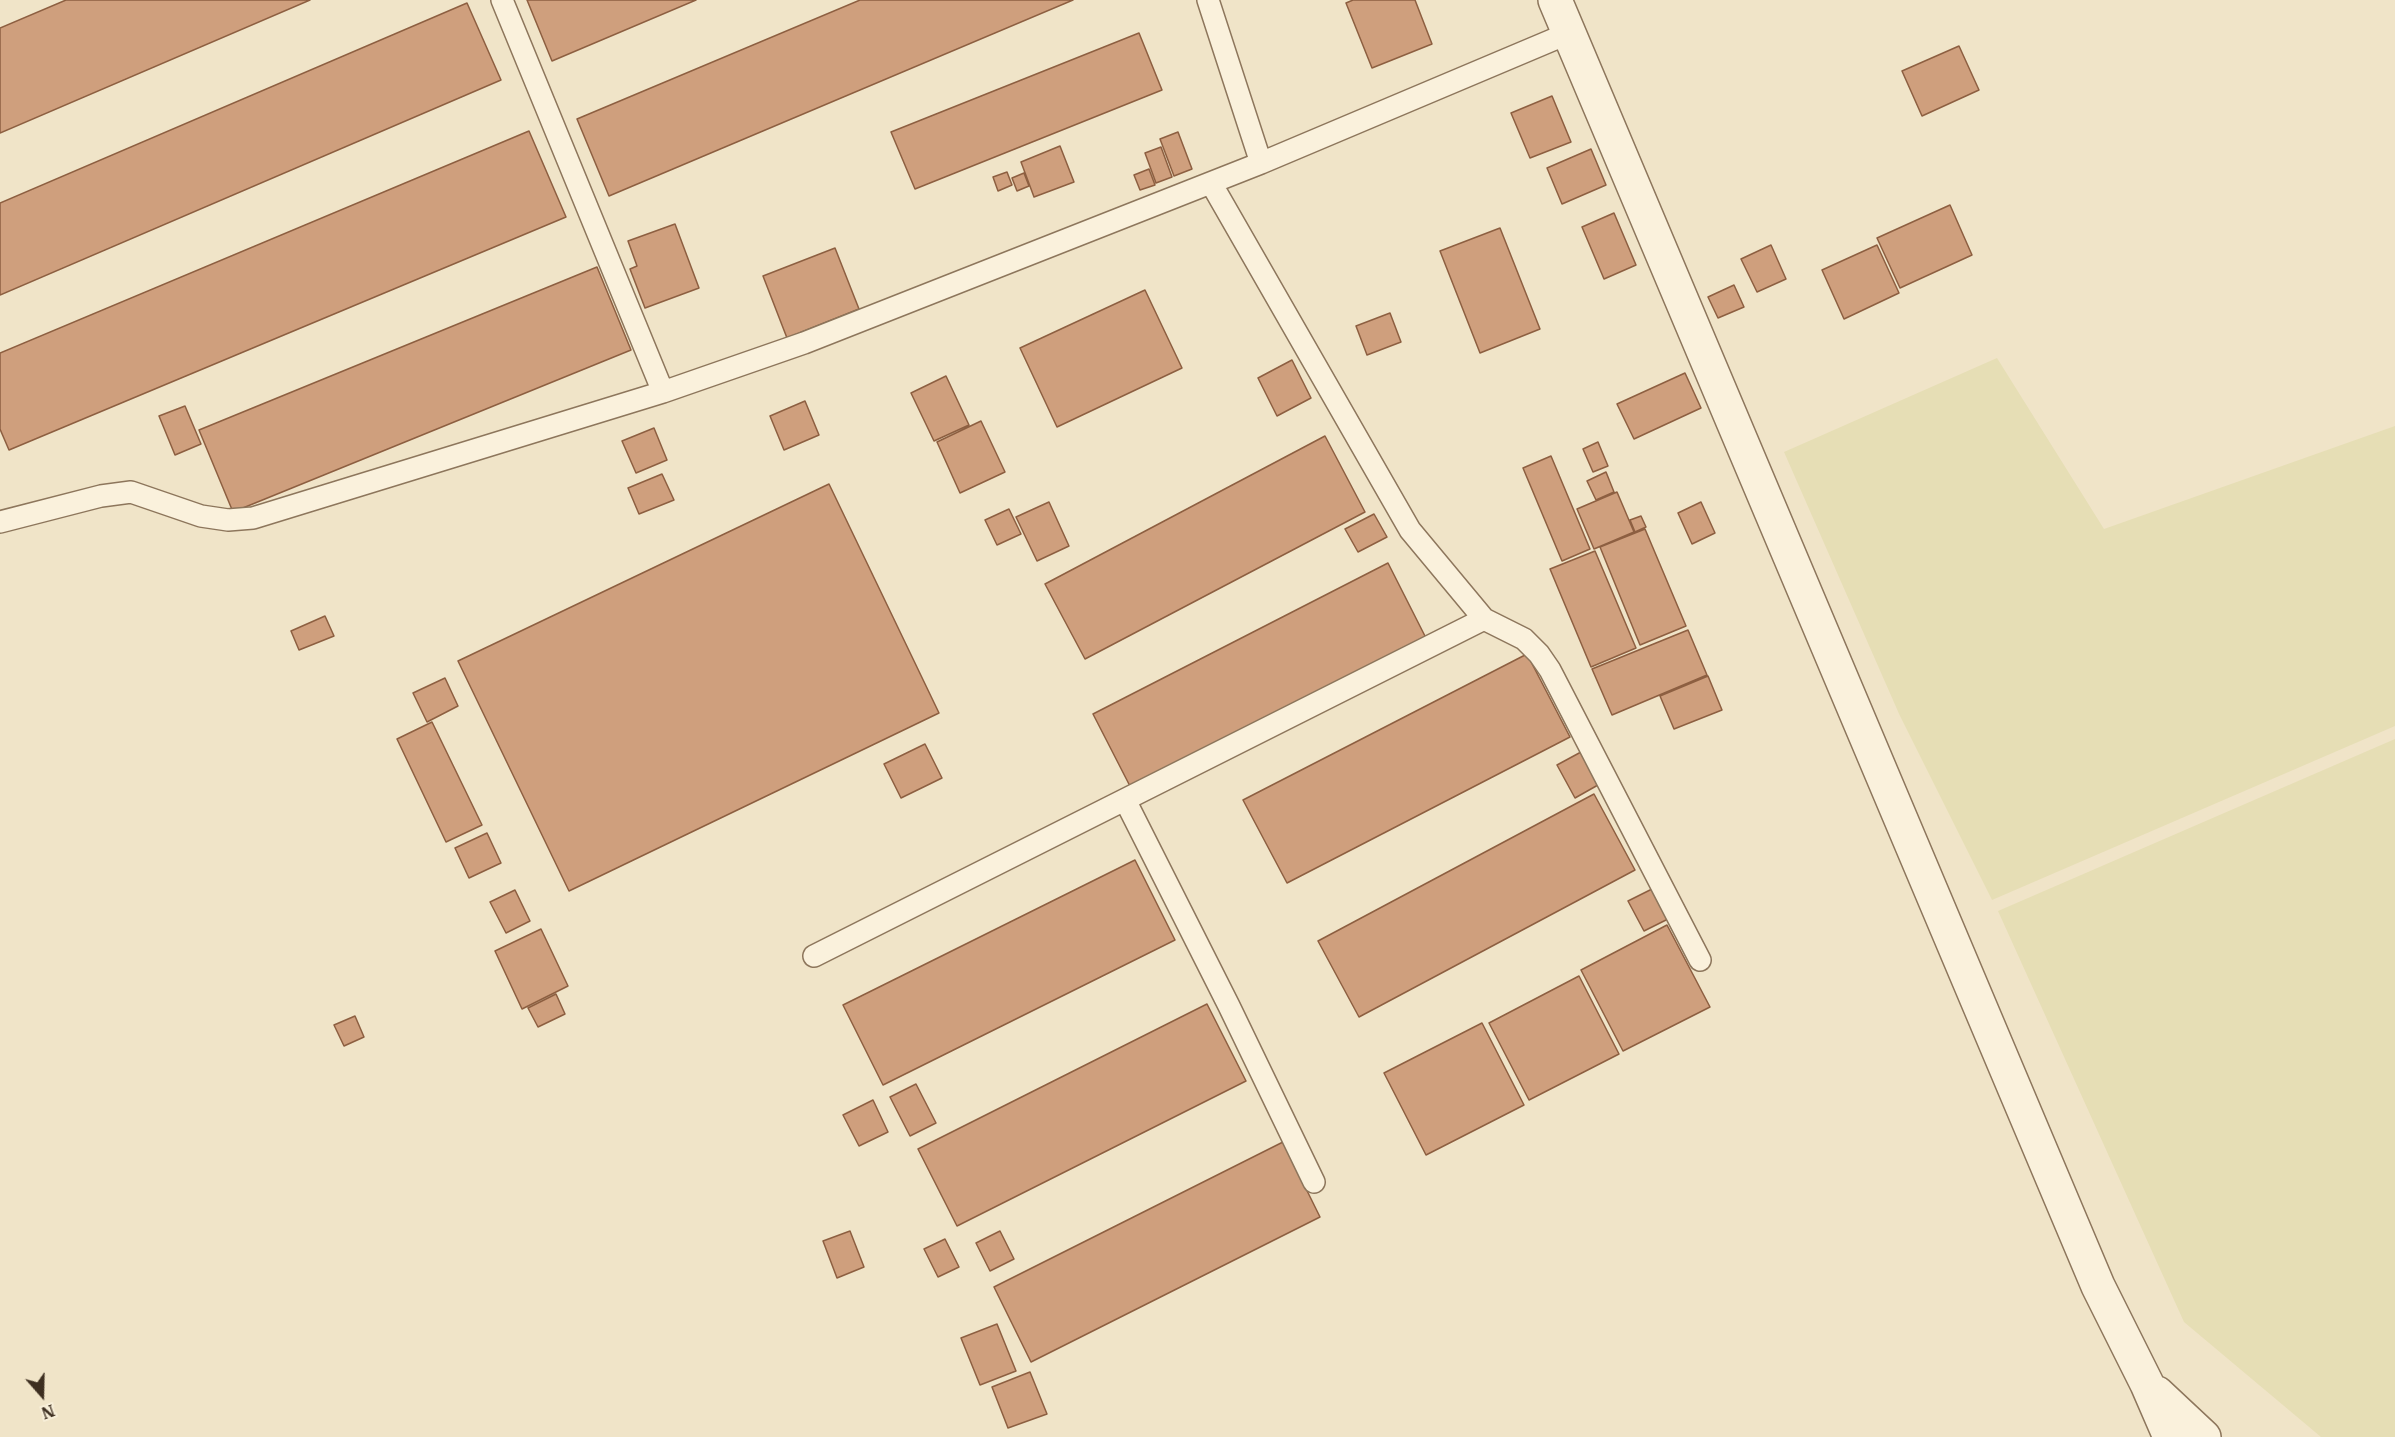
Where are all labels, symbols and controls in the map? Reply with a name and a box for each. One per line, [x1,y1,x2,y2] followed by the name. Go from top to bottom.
[12,1365,72,1425] north arrow
[39,1400,58,1423] text: N

